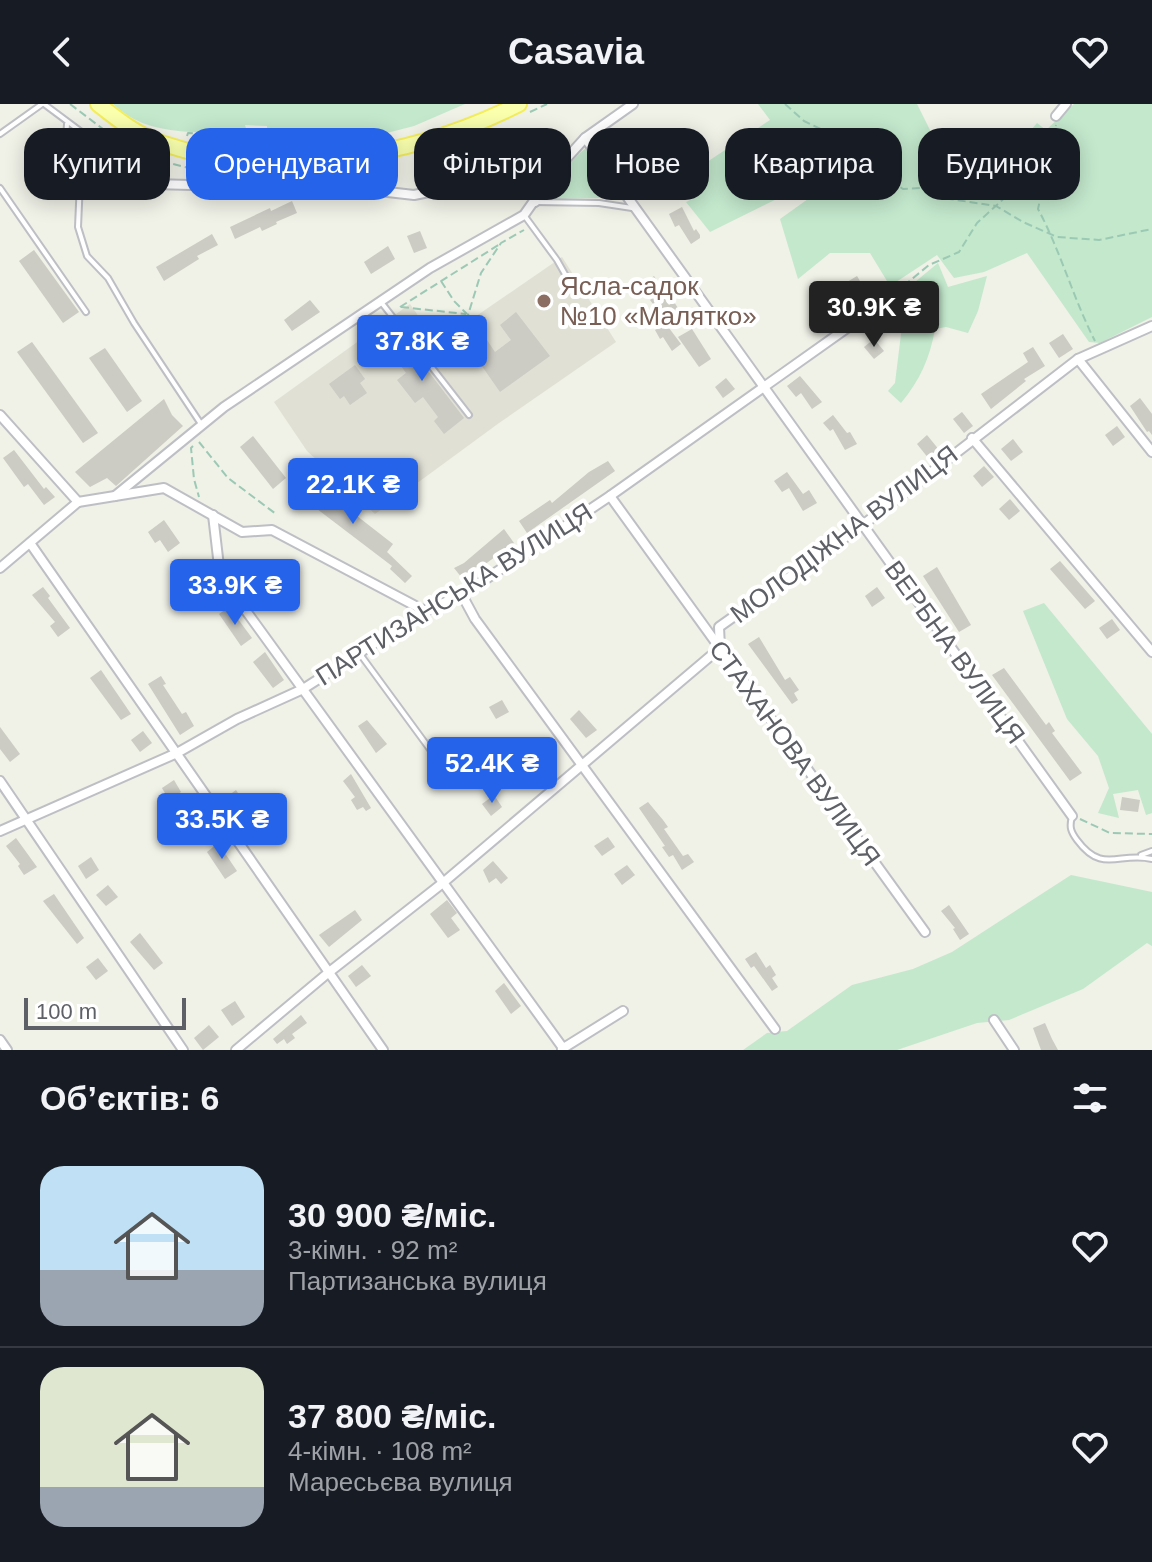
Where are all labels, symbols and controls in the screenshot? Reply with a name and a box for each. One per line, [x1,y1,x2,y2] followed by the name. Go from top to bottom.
[40,30,84,74] icon: back
[1068,30,1112,74] icon: heart
[508,31,644,72] text: Casavia
[24,128,170,200] chip: Купити
[186,128,398,200] chip: Орендувати
[414,128,571,200] chip: Фільтри
[587,128,709,200] chip: Нове
[725,128,902,200] chip: Квартира
[918,128,1080,200] chip: Будинок
[560,271,757,331] place label: Ясла-садок №10 «Малятко»
[800,281,948,349] pin: 30.9K ₴
[535,292,553,310] marker: Ясла-садок №10 «Малятко»
[827,292,921,322] text: 30.9K ₴
[348,315,496,383] pin: 37.8K ₴
[375,326,469,356] text: 37.8K ₴
[725,439,963,629] street label: МОЛОДІЖНА ВУЛИЦЯ
[279,458,427,526] pin: 22.1K ₴
[306,469,400,499] text: 22.1K ₴
[310,496,598,692] street label: ПАРТИЗАНСЬКА ВУЛИЦЯ
[879,555,1031,749] street label: ВЕРБНА ВУЛИЦЯ
[161,559,309,627] pin: 33.9K ₴
[188,570,282,600] text: 33.9K ₴
[703,635,887,871] street label: СТАХАНОВА ВУЛИЦЯ
[418,737,566,805] pin: 52.4K ₴
[445,748,539,778] text: 52.4K ₴
[148,793,296,861] pin: 33.5K ₴
[175,804,269,834] text: 33.5K ₴
[24,994,186,1030] scale bar
[36,999,97,1024] text: 100 m
[1068,1076,1112,1120] icon: filters
[40,1079,219,1117] text: Об’єктів: 6
[288,1196,497,1234] text: 30 900 ₴/міс.
[104,1198,200,1294] icon: home
[1068,1224,1112,1268] icon: heart
[288,1235,457,1265] text: 3-кімн. · 92 m²
[288,1266,547,1296] text: Партизанська вулиця
[288,1397,497,1435] text: 37 800 ₴/міс.
[104,1399,200,1495] icon: home
[1068,1425,1112,1469] icon: heart
[288,1436,472,1466] text: 4-кімн. · 108 m²
[288,1467,513,1497] text: Маресьєва вулиця

